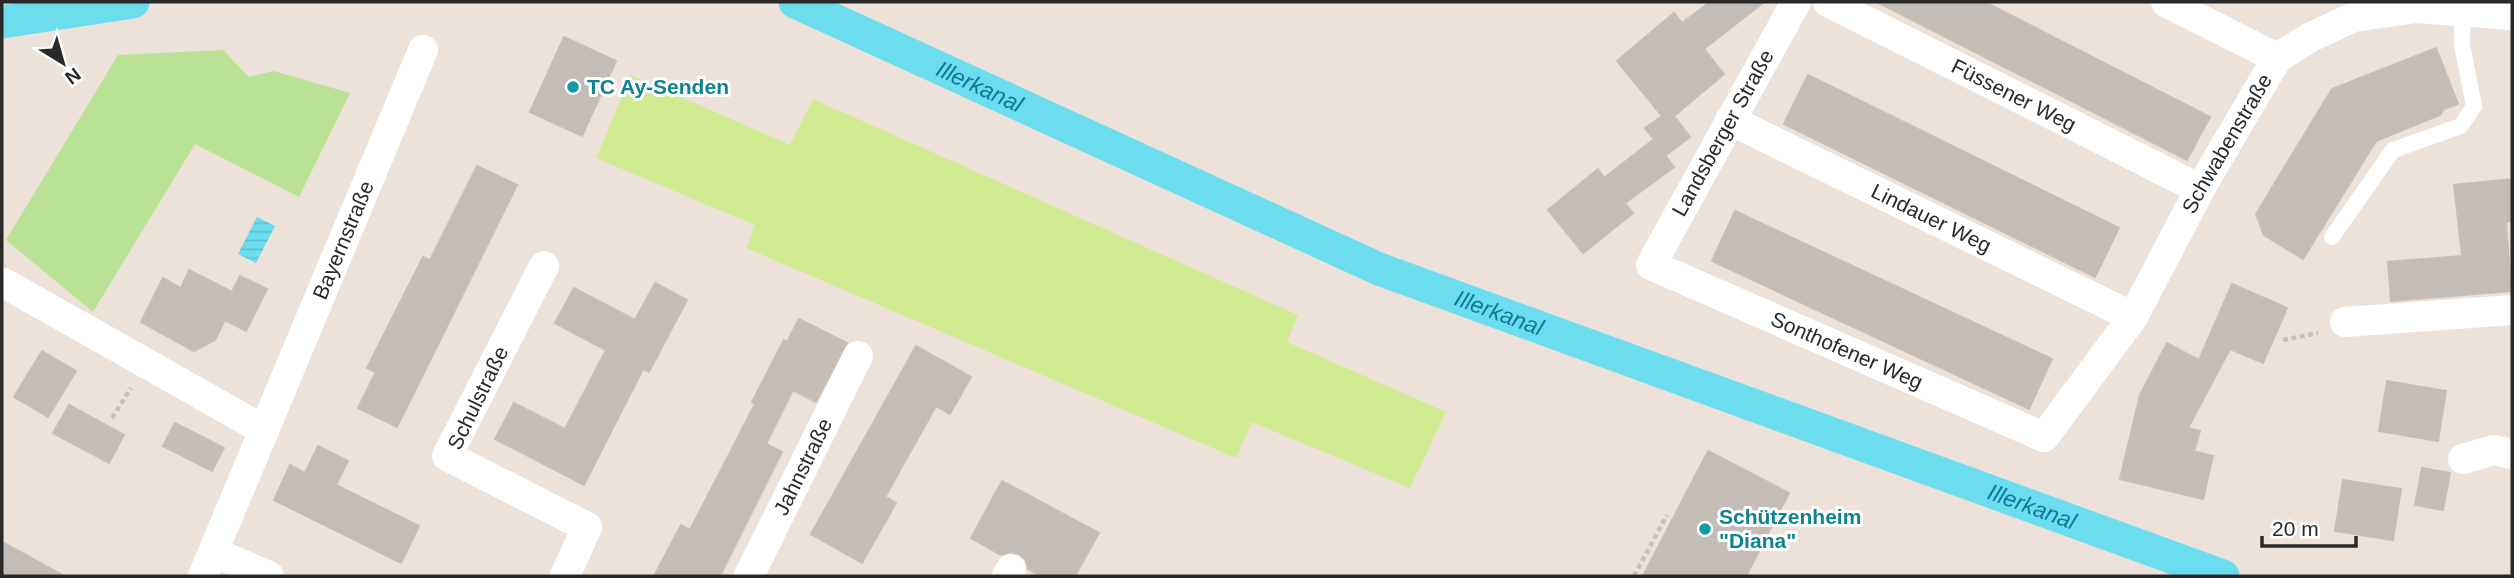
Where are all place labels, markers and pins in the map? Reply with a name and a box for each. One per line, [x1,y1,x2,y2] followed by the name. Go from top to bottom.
[587,75,729,98] place label: TC Ay-Senden
[565,79,581,95] marker: TC Ay-Senden
[1719,505,1861,552] place label: Schützenheim "Diana"
[1697,521,1713,537] marker: Schützenheim "Diana"

